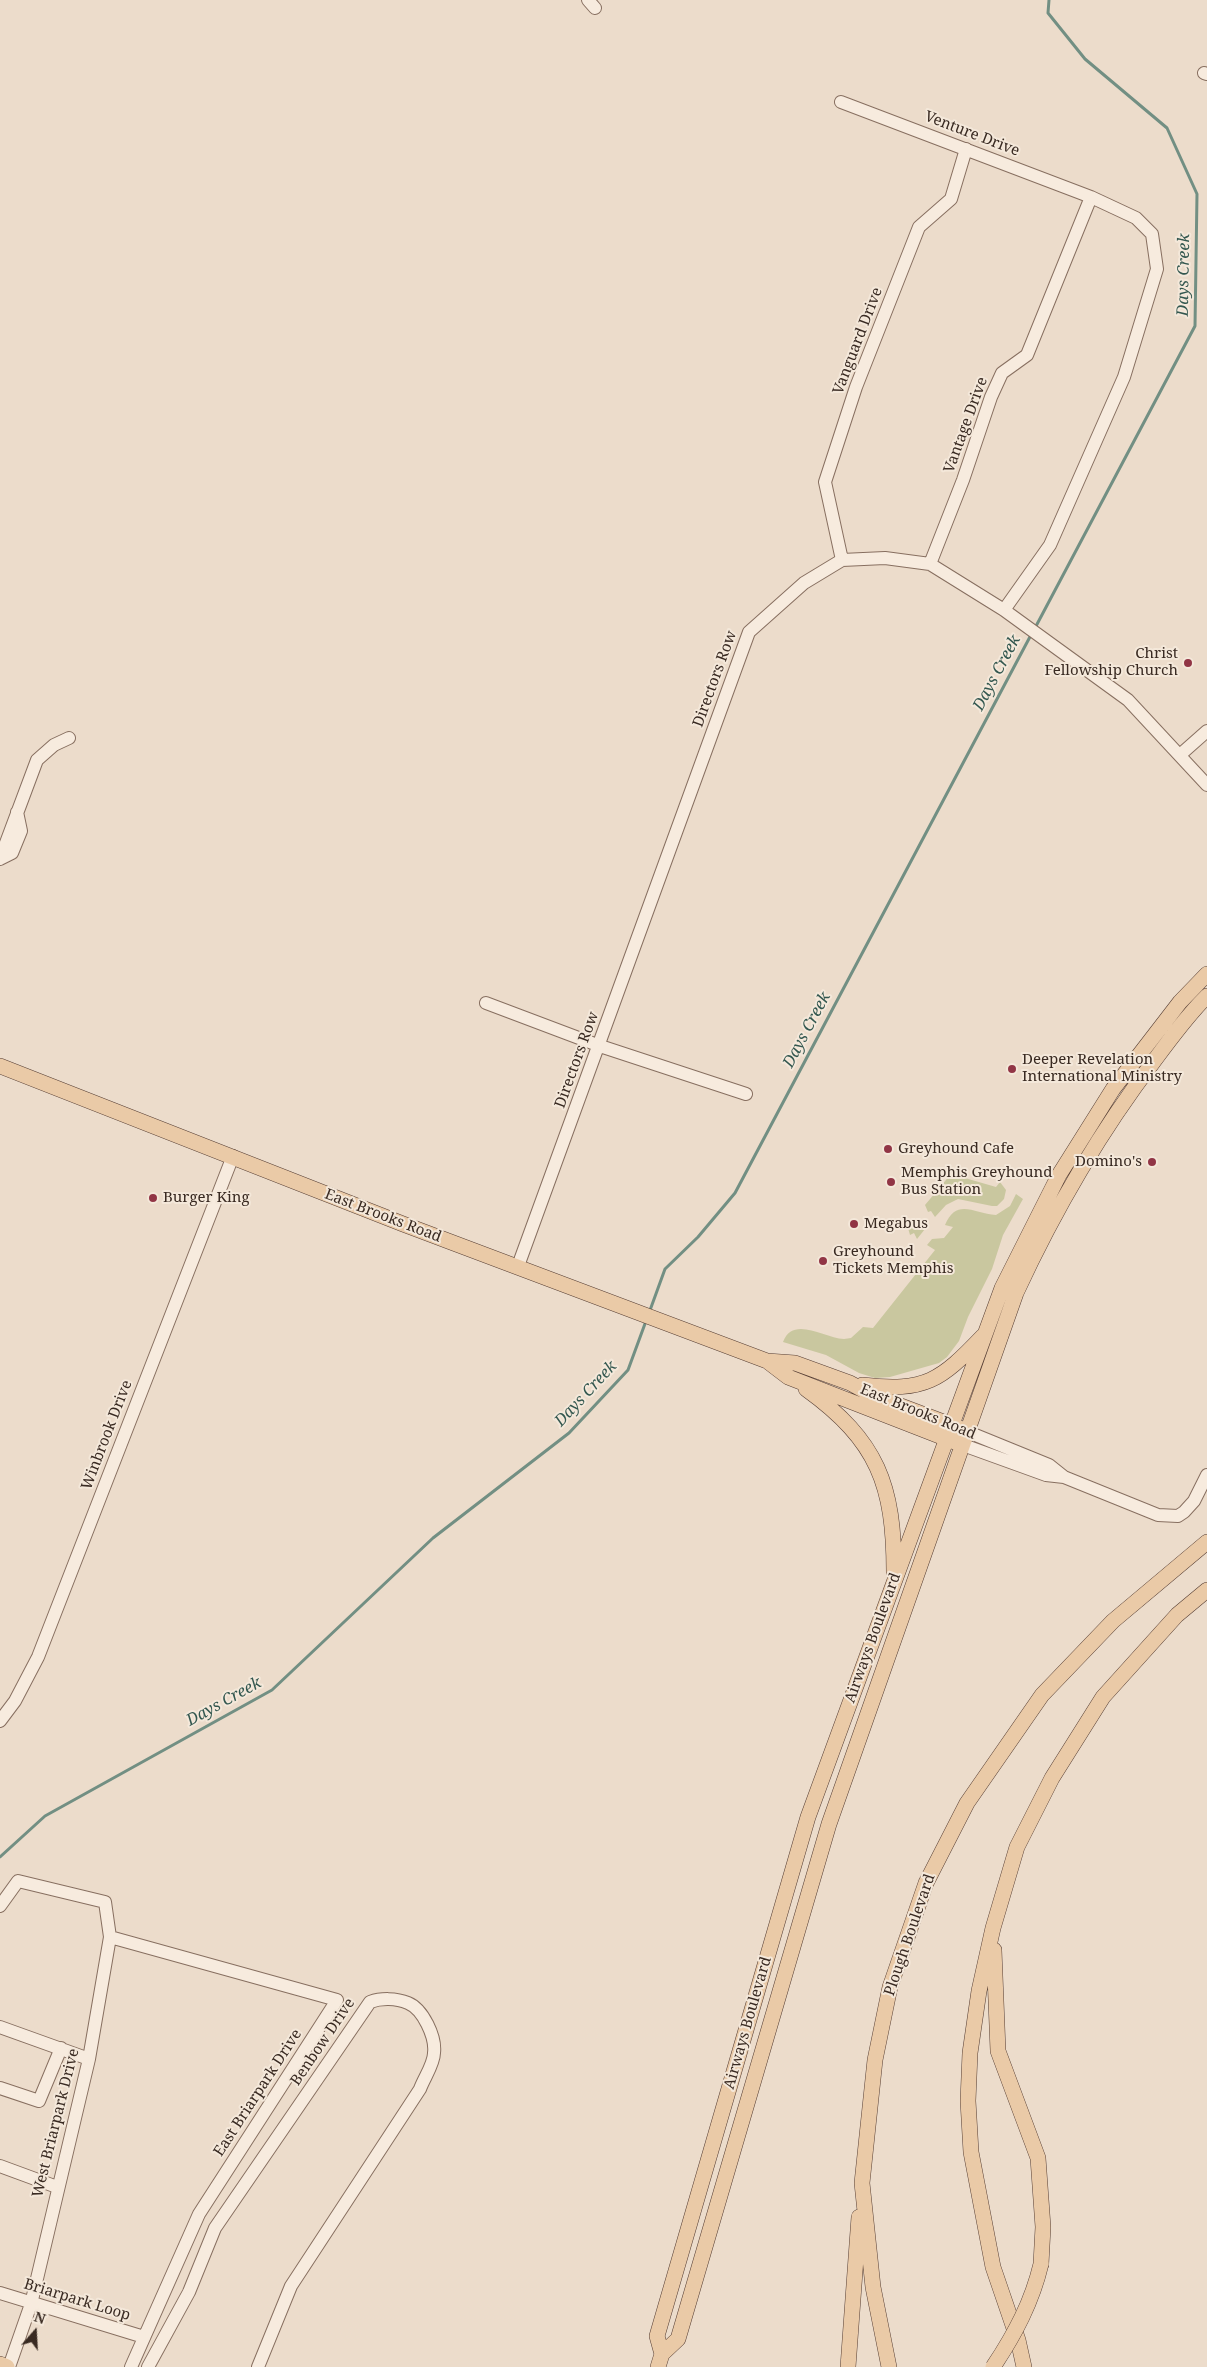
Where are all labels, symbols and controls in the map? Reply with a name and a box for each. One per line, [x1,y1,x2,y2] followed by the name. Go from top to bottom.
[922,108,1022,160] street label: Venture Drive
[1174,234,1194,316] water label: Days Creek
[829,285,887,397] street label: Vanguard Drive
[940,375,992,475] street label: Vantage Drive
[689,628,741,730] street label: Directors Row
[969,632,1025,714] water label: Days Creek
[1044,645,1178,680] place label: Christ Fellowship Church
[1182,657,1194,669] marker: Christ Fellowship Church
[779,989,835,1071] water label: Days Creek
[551,1009,603,1111] street label: Directors Row
[1022,1051,1182,1086] place label: Deeper Revelation International Ministry
[1006,1063,1018,1075] marker: Deeper Revelation International Ministry
[898,1140,1014,1158] place label: Greyhound Cafe
[882,1143,894,1155] marker: Greyhound Cafe
[1075,1153,1142,1171] place label: Domino's
[1146,1156,1158,1168] marker: Domino's
[901,1164,1052,1199] place label: Memphis Greyhound Bus Station
[885,1176,897,1188] marker: Memphis Greyhound Bus Station
[322,1185,444,1247] street label: East Brooks Road
[163,1189,250,1207] place label: Burger King
[147,1192,159,1204] marker: Burger King
[864,1215,928,1233] place label: Megabus
[848,1218,860,1230] marker: Megabus
[833,1243,953,1278] place label: Greyhound Tickets Memphis
[817,1255,829,1267] marker: Greyhound Tickets Memphis
[551,1357,621,1431] water label: Days Creek
[78,1378,136,1492] street label: Winbrook Drive
[857,1381,979,1443] street label: East Brooks Road
[841,1571,905,1705] street label: Airways Boulevard
[183,1674,265,1730] water label: Days Creek
[881,1872,939,1998] street label: Plough Boulevard
[721,1955,775,2091] street label: Airways Boulevard
[287,1995,359,2089] street label: Benbow Drive
[210,2026,306,2160] street label: East Briarpark Drive
[29,2047,83,2199] street label: West Briarpark Drive
[22,2275,132,2325] street label: Briarpark Loop
[10,2307,60,2357] north arrow
[32,2307,48,2328] text: N

